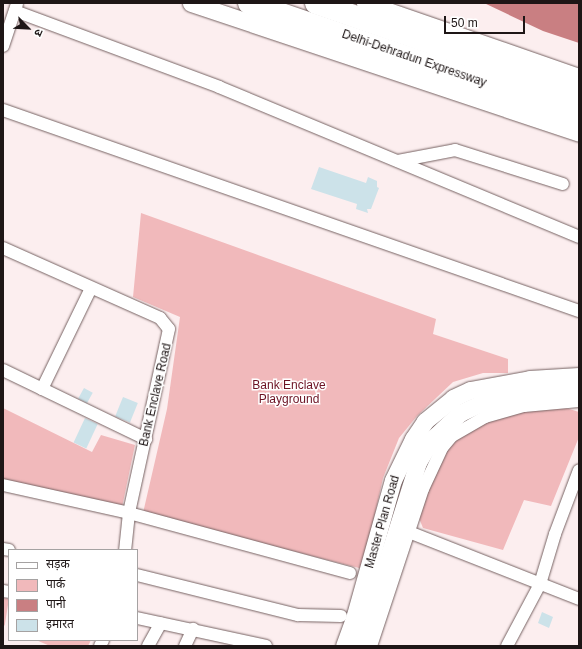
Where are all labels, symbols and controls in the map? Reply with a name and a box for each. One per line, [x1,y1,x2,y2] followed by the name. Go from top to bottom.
[8,8,48,48] north arrow
[446,8,527,34] scale bar
[451,16,478,30] text: 50 m
[32,27,46,38] text: उ
[340,27,488,91] street label: Delhi-Dehradun Expressway
[137,342,175,448] street label: Bank Enclave Road
[252,379,326,407] park label: Bank Enclave Playground
[363,474,403,570] street label: Master Plan Road
[8,549,138,641] legend
[46,557,70,571] text: सड़क
[46,577,65,591] text: पार्क
[46,597,66,611] text: पानी
[46,617,74,631] text: इमारत

